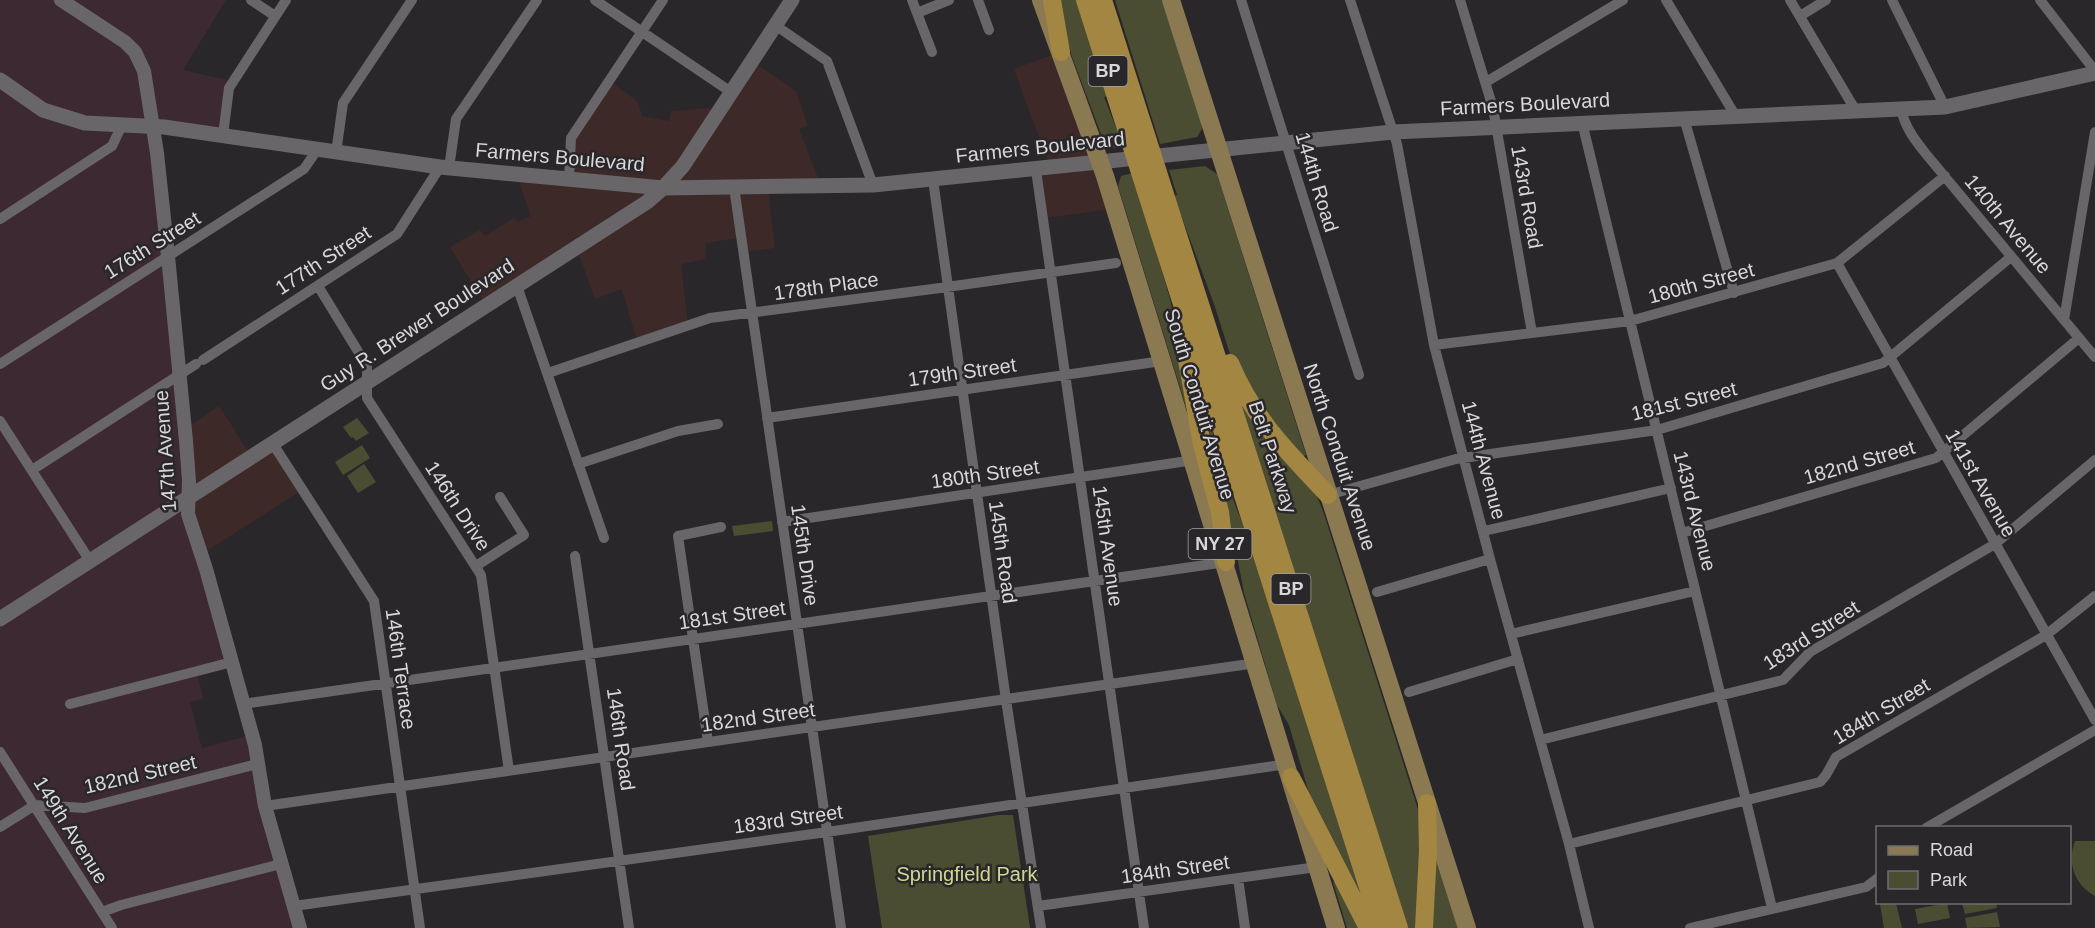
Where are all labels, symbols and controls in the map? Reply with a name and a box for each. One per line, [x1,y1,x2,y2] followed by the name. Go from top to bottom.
[1088,56,1128,86] road number: BP
[1440,89,1610,119] street label: Farmers Boulevard
[954,127,1126,167] street label: Farmers Boulevard
[1291,129,1343,235] street label: 144th Road
[474,139,646,175] street label: Farmers Boulevard
[1507,144,1547,250] street label: 143rd Road
[1960,170,2056,278] street label: 140th Avenue
[100,207,204,283] street label: 176th Street
[271,221,375,299] street label: 177th Street
[316,254,518,396] street label: Guy R. Brewer Boulevard
[1646,258,1757,308] street label: 180th Street
[772,268,880,304] street label: 178th Place
[1160,306,1240,502] street label: South Conduit Avenue
[907,353,1018,390] street label: 179th Street
[1299,361,1381,553] street label: North Conduit Avenue
[1629,377,1739,425] street label: 181st Street
[150,389,180,513] street label: 147th Avenue
[1245,398,1301,516] street label: Belt Parkway
[1458,398,1510,522] street label: 144th Avenue
[1941,425,2021,541] street label: 141st Avenue
[1801,436,1918,488] street label: 182nd Street
[1669,449,1721,573] street label: 143rd Avenue
[930,455,1041,492] street label: 180th Street
[421,457,495,555] street label: 146th Drive
[1089,484,1127,608] street label: 145th Avenue
[985,499,1021,605] street label: 145th Road
[787,503,823,607] street label: 145th Drive
[1188,529,1252,559] road number: NY 27
[1272,574,1310,604] road number: BP
[1759,596,1864,674] street label: 183rd Street
[677,597,787,633] street label: 181st Street
[382,607,420,731] street label: 146th Terrace
[1829,673,1934,748] street label: 184th Street
[603,686,639,792] street label: 146th Road
[700,698,817,736] street label: 182nd Street
[82,750,199,798] street label: 182nd Street
[29,772,113,888] street label: 149th Avenue
[732,800,844,838] street label: 183rd Street
[1876,826,2071,904] legend
[1930,840,1973,860] text: Road
[1120,850,1231,887] street label: 184th Street
[896,863,1039,885] park label: Springfield Park
[1930,870,1968,890] text: Park

